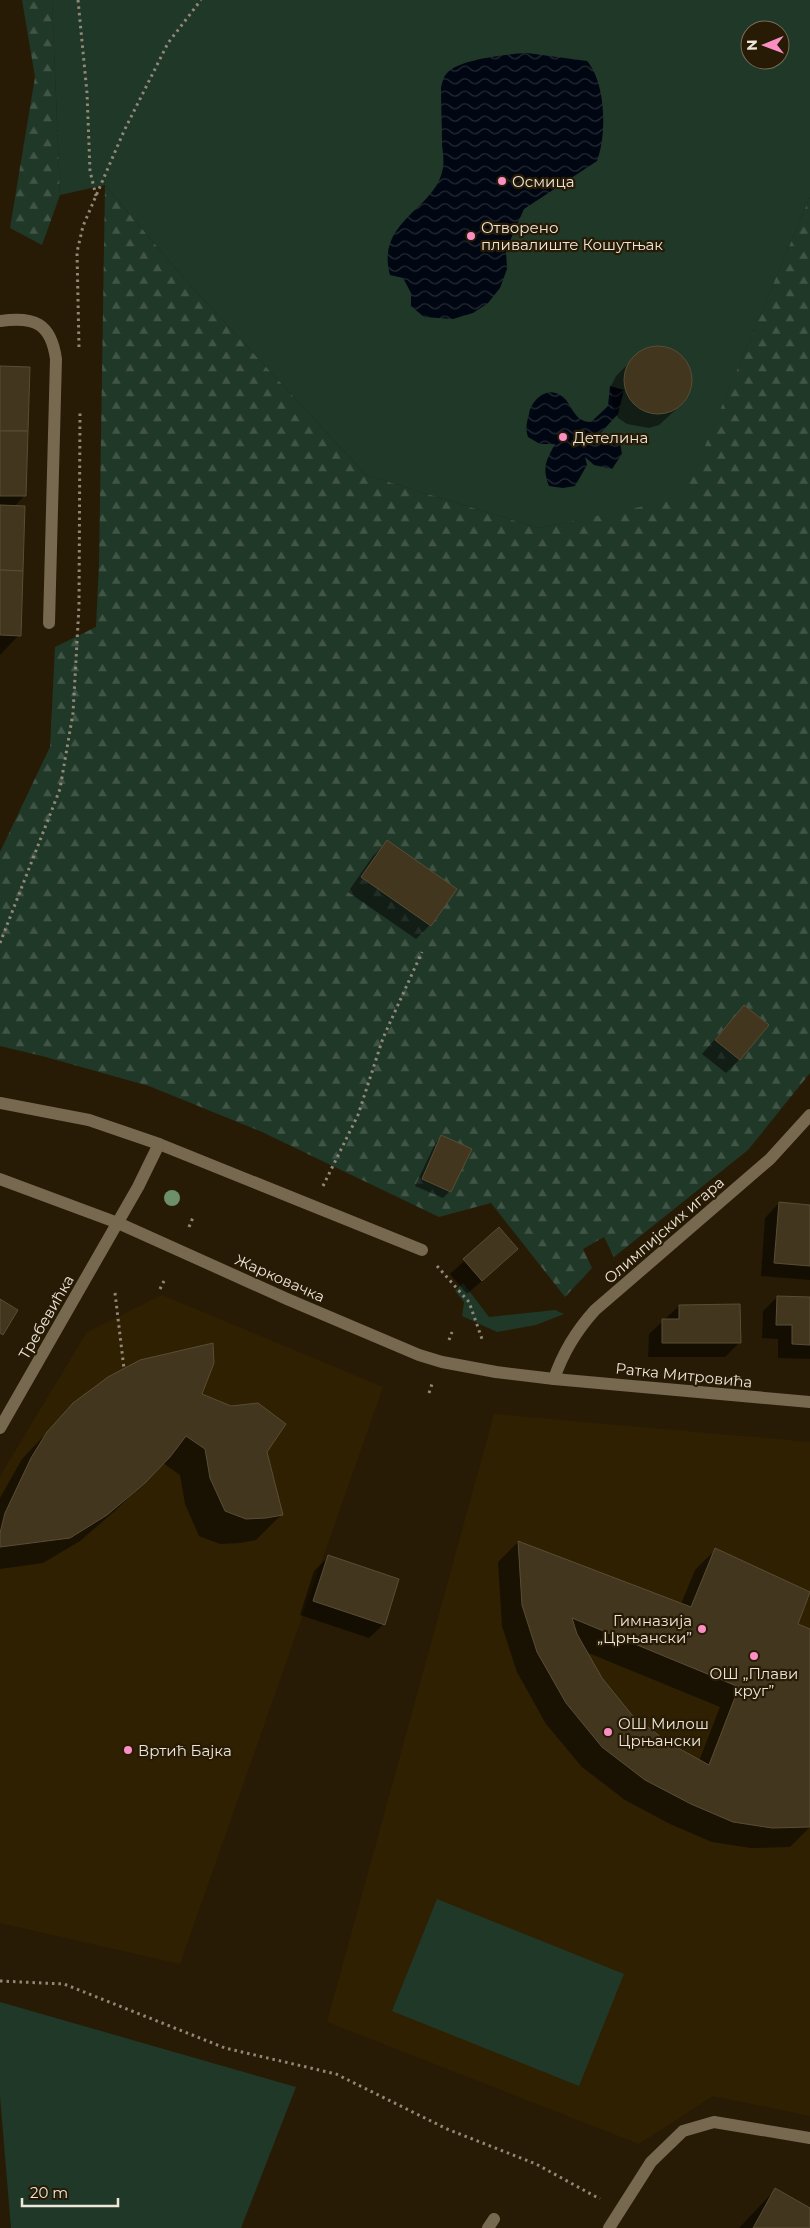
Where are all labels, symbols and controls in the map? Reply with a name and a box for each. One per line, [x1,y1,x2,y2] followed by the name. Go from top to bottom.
[740,20,790,70] north arrow
[743,39,761,51] text: N
[512,172,574,191] place label: Осмица
[496,175,508,187] marker: Осмица
[481,218,663,254] place label: Отворено пливалиште Кошутњак
[465,230,477,242] marker: Отворено пливалиште Кошутњак
[573,428,648,447] place label: Детелина
[557,431,569,443] marker: Детелина
[600,1173,728,1287] street label: Олимпијских игара
[232,1250,328,1306] street label: Жарковачка
[14,1271,78,1363] street label: Требевићка
[615,1358,753,1392] street label: Ратка Митровића
[597,1611,692,1647] place label: Гимназија „Црњански”
[696,1623,708,1635] marker: Гимназија „Црњански”
[748,1650,760,1662] marker: ОШ „Плави круг”
[710,1664,798,1700] place label: ОШ „Плави круг”
[618,1714,709,1750] place label: ОШ Милош Црњански
[602,1726,614,1738] marker: ОШ Милош Црњански
[138,1741,232,1760] place label: Вртић Бајка
[122,1744,134,1756] marker: Вртић Бајка
[22,2176,119,2208] scale bar
[30,2183,68,2202] text: 20 m

